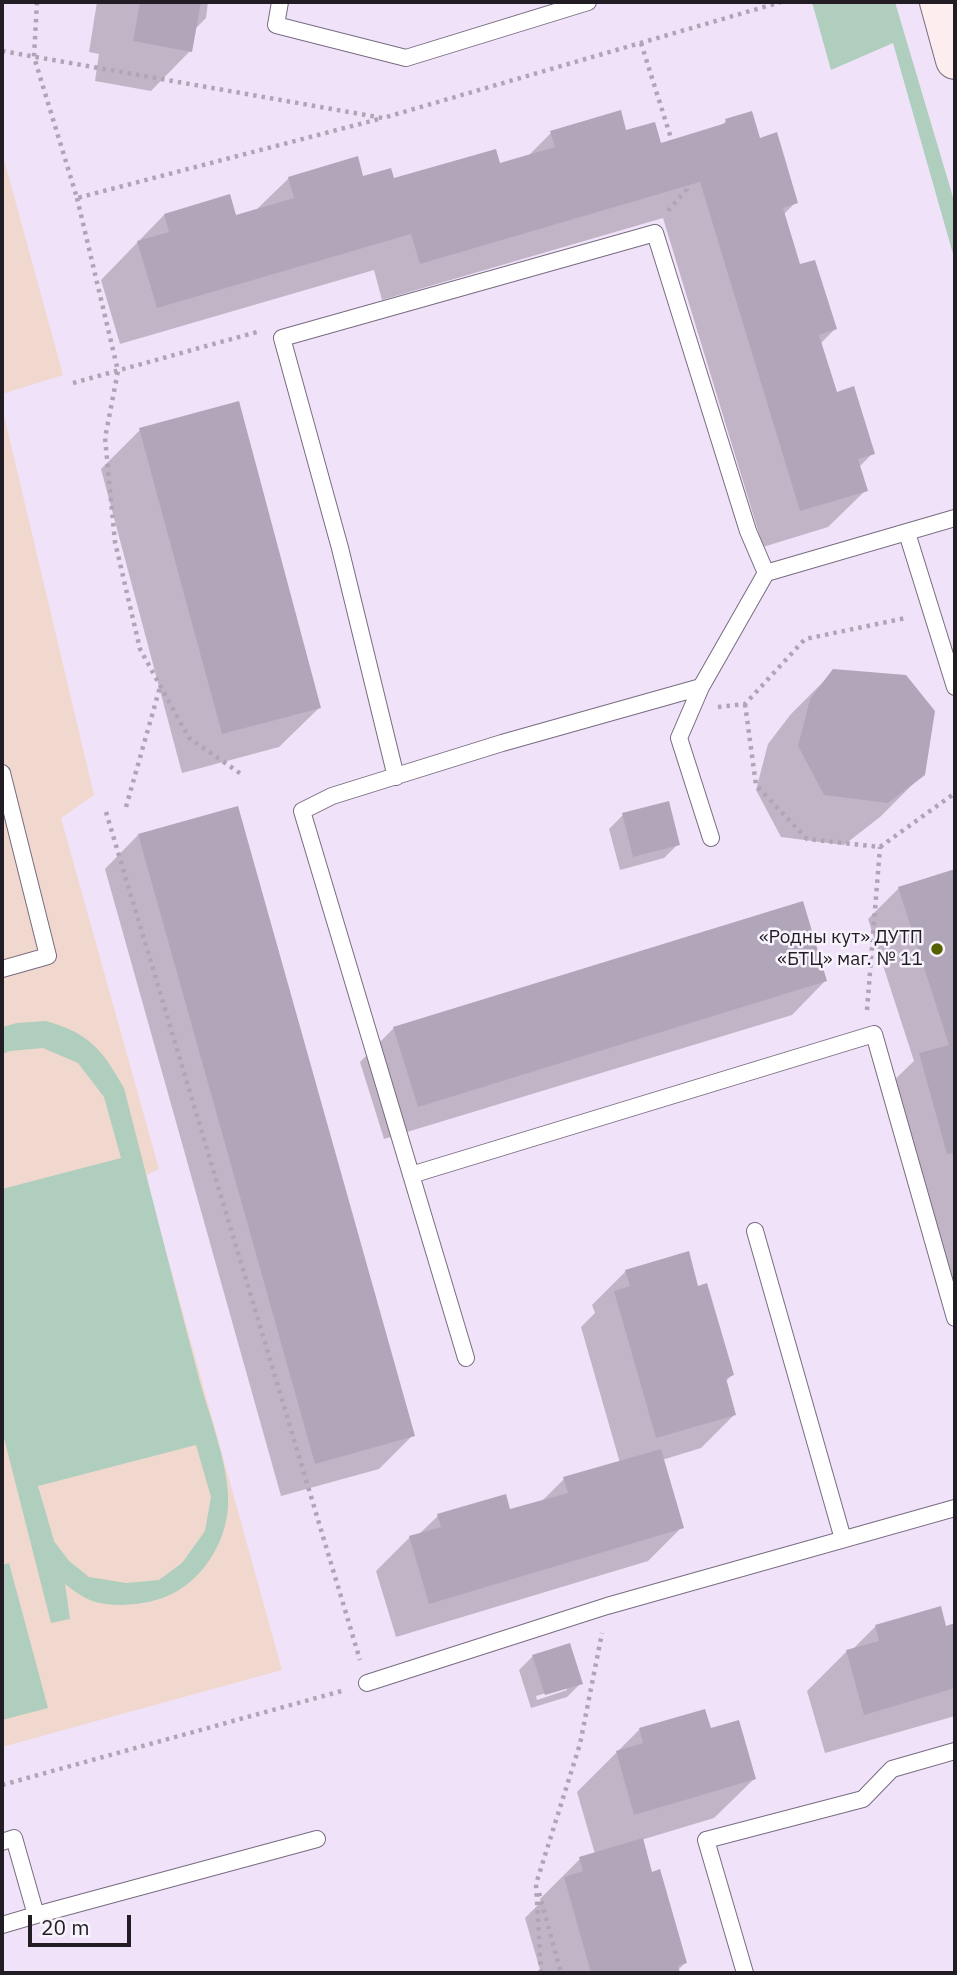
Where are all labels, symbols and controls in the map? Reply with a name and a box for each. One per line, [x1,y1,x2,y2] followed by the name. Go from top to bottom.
[759,927,923,971] place label: «Родны кут» ДУТП «БТЦ» маг. № 11
[929,941,945,957] marker: «Родны кут» ДУТП «БТЦ» маг. № 11
[32,1902,135,1946] scale bar
[41,1913,90,1941] text: 20 m

